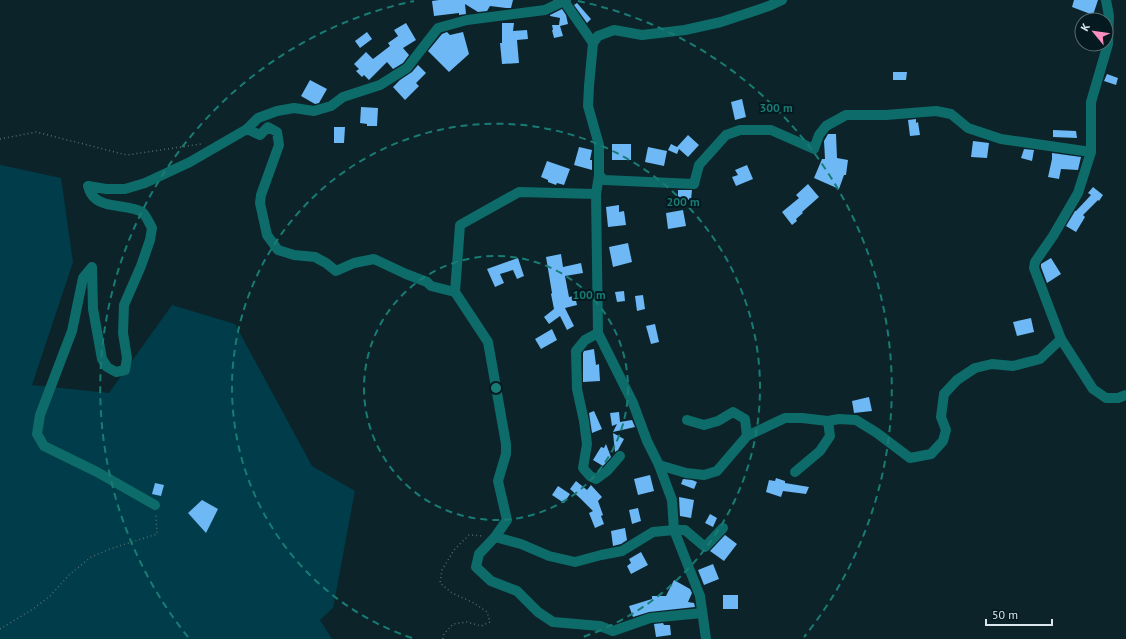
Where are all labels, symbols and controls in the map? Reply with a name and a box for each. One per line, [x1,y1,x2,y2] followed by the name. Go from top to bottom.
[1074,12,1114,52] north arrow
[1077,21,1093,34] text: K
[759,100,793,115] text: 300 m
[666,194,700,209] text: 200 m
[572,287,606,302] text: 100 m
[489,381,503,395] centre of rings
[986,601,1052,627] scale bar
[992,607,1018,622] text: 50 m

